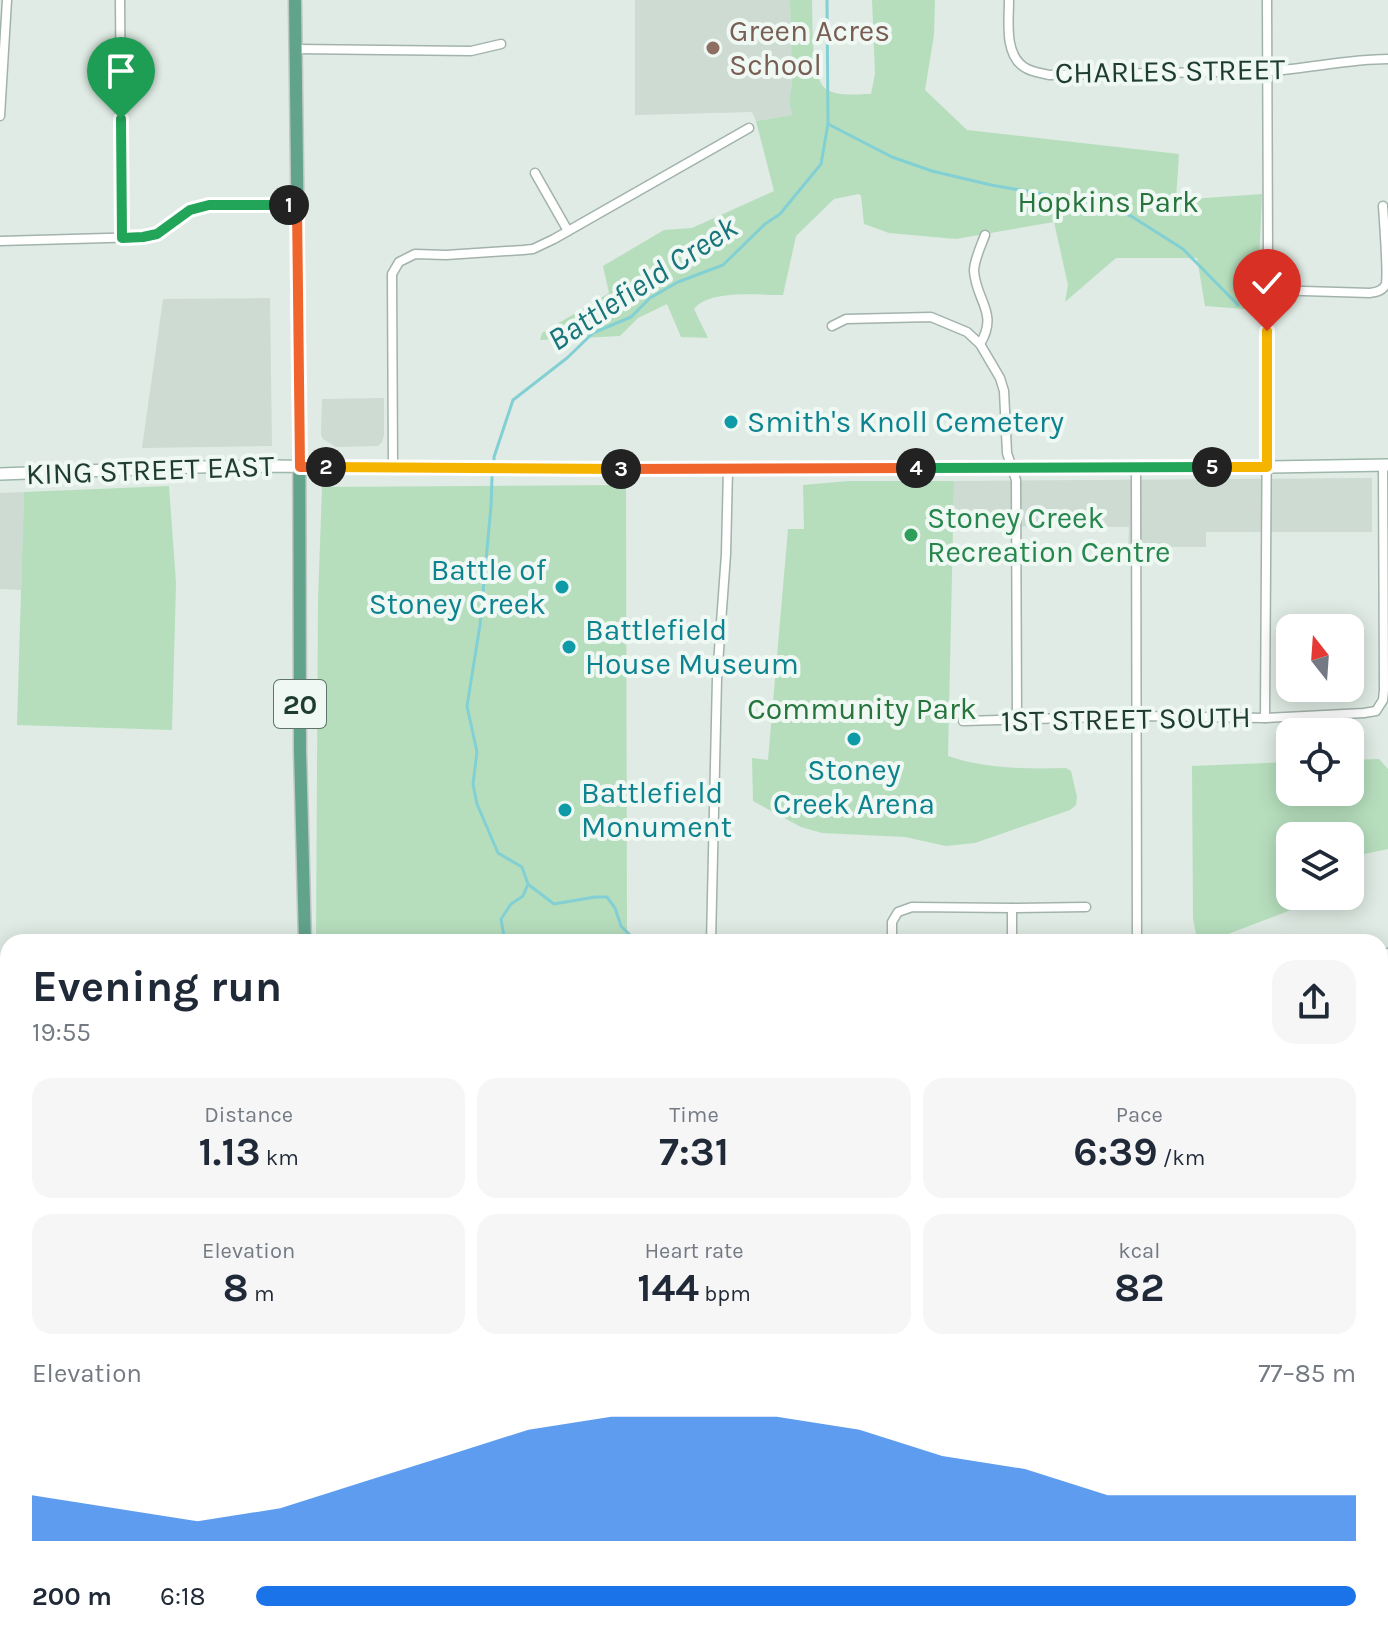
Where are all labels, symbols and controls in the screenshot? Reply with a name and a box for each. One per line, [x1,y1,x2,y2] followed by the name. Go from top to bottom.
[729,13,890,83] place label: Green Acres School
[87,37,155,119] pin
[704,39,722,57] marker: Green Acres School
[99,49,143,93] icon: arrive
[1054,51,1286,91] street label: CHARLES STREET
[1017,184,1199,220] park label: Hopkins Park
[269,185,309,225] pin: 1
[285,192,293,218] text: 1
[541,208,745,358] water label: Battlefield Creek
[1233,249,1301,331] pin
[1245,261,1289,305] icon: check
[747,404,1064,440] place label: Smith's Knoll Cemetery
[722,413,740,431] marker: Smith's Knoll Cemetery
[306,447,346,487] pin: 2
[1192,447,1232,487] pin: 5
[25,448,275,492] street label: KING STREET EAST
[896,448,936,488] pin: 4
[601,449,641,489] pin: 3
[319,454,333,480] text: 2
[1206,454,1218,480] text: 5
[909,455,923,481] text: 4
[614,456,628,482] text: 3
[927,500,1170,570] place label: Stoney Creek Recreation Centre
[902,526,920,544] marker: Stoney Creek Recreation Centre
[369,552,547,622] place label: Battle of Stoney Creek
[553,578,571,596] marker: Battle of Stoney Creek
[585,612,799,682] place label: Battlefield House Museum
[1276,614,1364,702] north arrow
[1276,614,1364,910] map controls
[560,638,578,656] marker: Battlefield House Museum
[274,680,326,728] road number: 20
[747,691,977,727] park label: Community Park
[1001,699,1251,739] street label: 1ST STREET SOUTH
[1276,718,1364,806] button: locate
[845,730,863,748] marker: Stoney Creek Arena
[773,752,935,822] place label: Stoney Creek Arena
[581,775,732,845] place label: Battlefield Monument
[556,801,574,819] marker: Battlefield Monument
[1276,822,1364,910] button: layers
[1272,960,1356,1044] button: share
[32,961,282,1012] text: Evening run
[32,1017,91,1048] text: 19:55
[204,1102,293,1128] text: Distance
[669,1102,719,1128] text: Time
[1116,1102,1163,1128] text: Pace
[199,1128,261,1175] text: 1.13
[659,1128,729,1175] text: 7:31
[1073,1128,1158,1175] text: 6:39
[261,1145,299,1171] text: km
[1158,1145,1205,1171] text: /km
[202,1238,295,1264] text: Elevation
[644,1238,744,1264] text: Heart rate
[1118,1238,1160,1264] text: kcal
[223,1264,249,1311] text: 8
[637,1264,699,1311] text: 144
[1114,1264,1164,1311] text: 82
[249,1281,275,1307] text: m
[699,1281,751,1307] text: bpm
[32,1358,142,1389] text: Elevation
[1258,1358,1356,1389] text: 77–85 m
[32,1581,112,1612] text: 200 m
[160,1581,205,1612] text: 6:18

